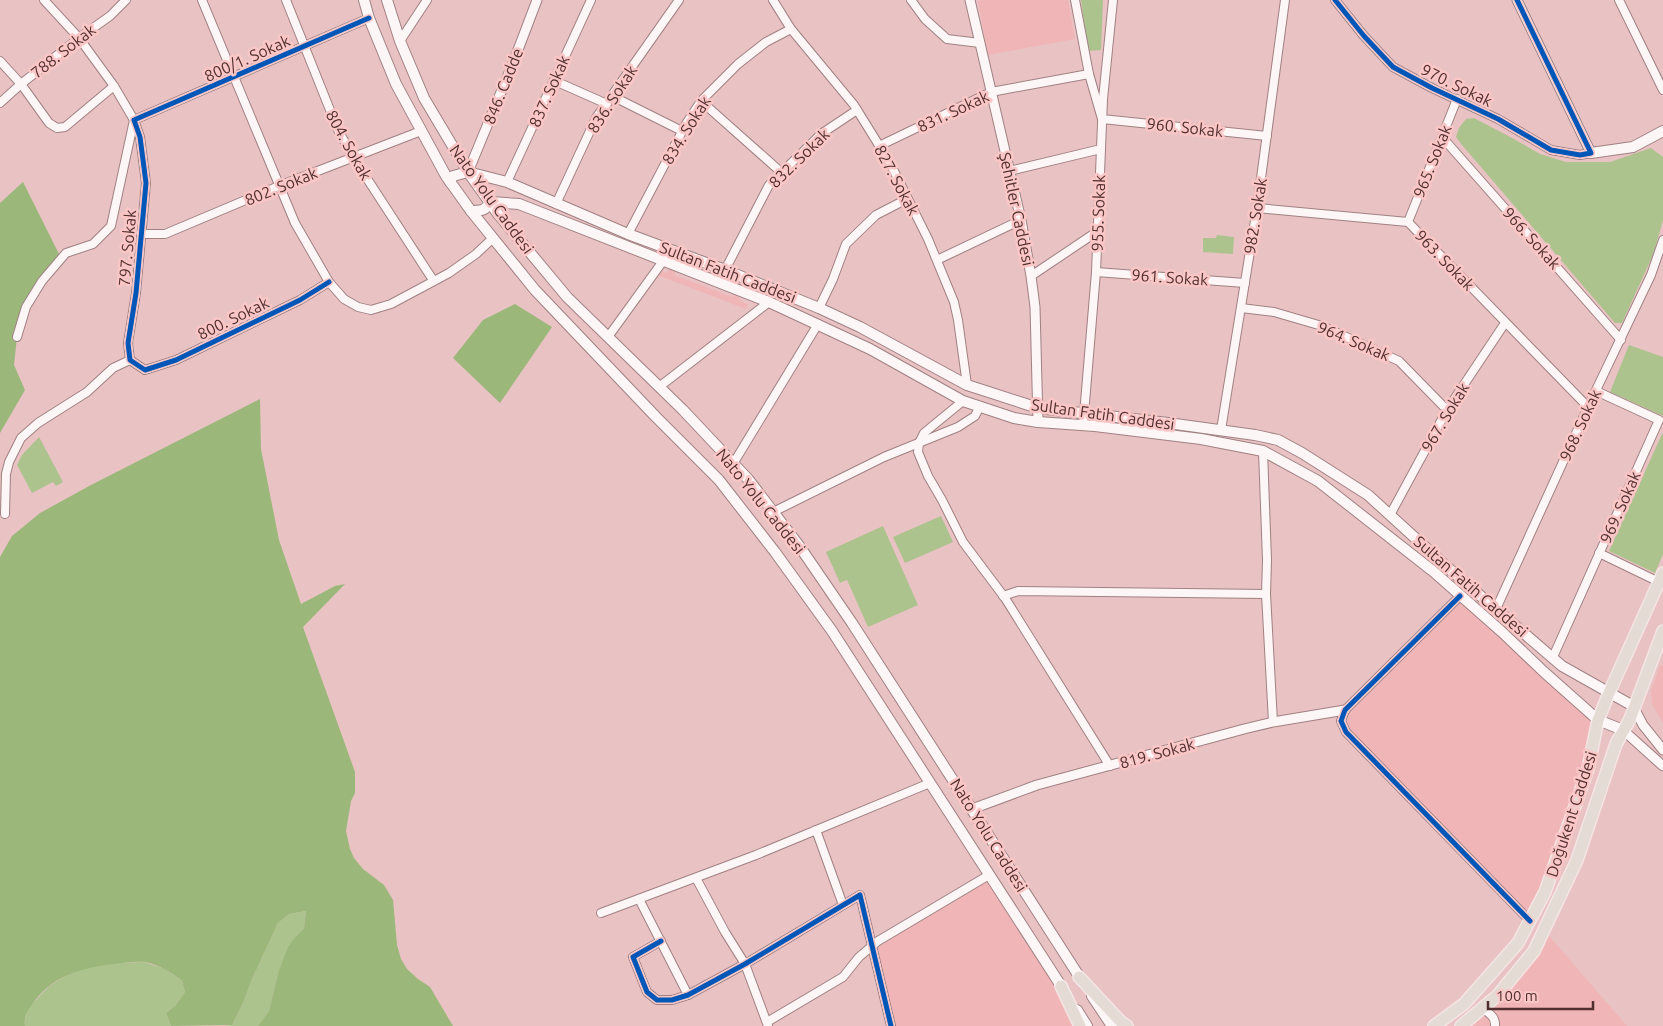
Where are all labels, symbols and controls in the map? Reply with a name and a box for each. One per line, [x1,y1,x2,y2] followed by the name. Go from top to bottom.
[27,20,99,82] street label: 788. Sokak
[201,31,293,85] street label: 800/1. Sokak
[480,45,526,127] street label: 846. Cadde
[525,52,573,130] street label: 837. Sokak
[1419,60,1495,110] street label: 970. Sokak
[584,62,640,136] street label: 836. Sokak
[914,87,992,135] street label: 831. Sokak
[658,93,714,167] street label: 834. Sokak
[323,107,375,183] street label: 804. Sokak
[1146,114,1224,140] street label: 960. Sokak
[1409,122,1455,200] street label: 965. Sokak
[765,125,833,191] street label: 832. Sokak
[446,141,538,257] street label: Nato Yolu Caddesi
[871,142,923,218] street label: 827. Sokak
[996,151,1038,267] street label: Şehitler Caddesi
[242,163,320,209] street label: 802. Sokak
[1088,174,1108,252] street label: 955. Sokak
[1240,177,1270,255] street label: 982. Sokak
[1500,203,1564,273] street label: 966. Sokak
[115,209,139,287] street label: 797. Sokak
[1412,226,1478,294] street label: 963. Sokak
[657,238,799,306] street label: Sultan Fatih Caddesi
[1131,265,1209,289] street label: 961. Sokak
[195,293,271,343] street label: 800. Sokak
[1315,318,1393,364] street label: 964. Sokak
[1418,379,1472,455] street label: 967. Sokak
[1556,386,1604,464] street label: 968. Sokak
[1030,395,1176,433] street label: Sultan Fatih Caddesi
[713,445,809,557] street label: Nato Yolu Caddesi
[1596,468,1644,546] street label: 969. Sokak
[1411,532,1531,640] street label: Sultan Fatih Caddesi
[1118,734,1196,772] street label: 819. Sokak
[1542,749,1600,879] street label: Doğukent Caddesi
[947,775,1031,895] street label: Nato Yolu Caddesi
[1488,978,1593,1010] scale bar
[1496,987,1538,1004] text: 100 m

